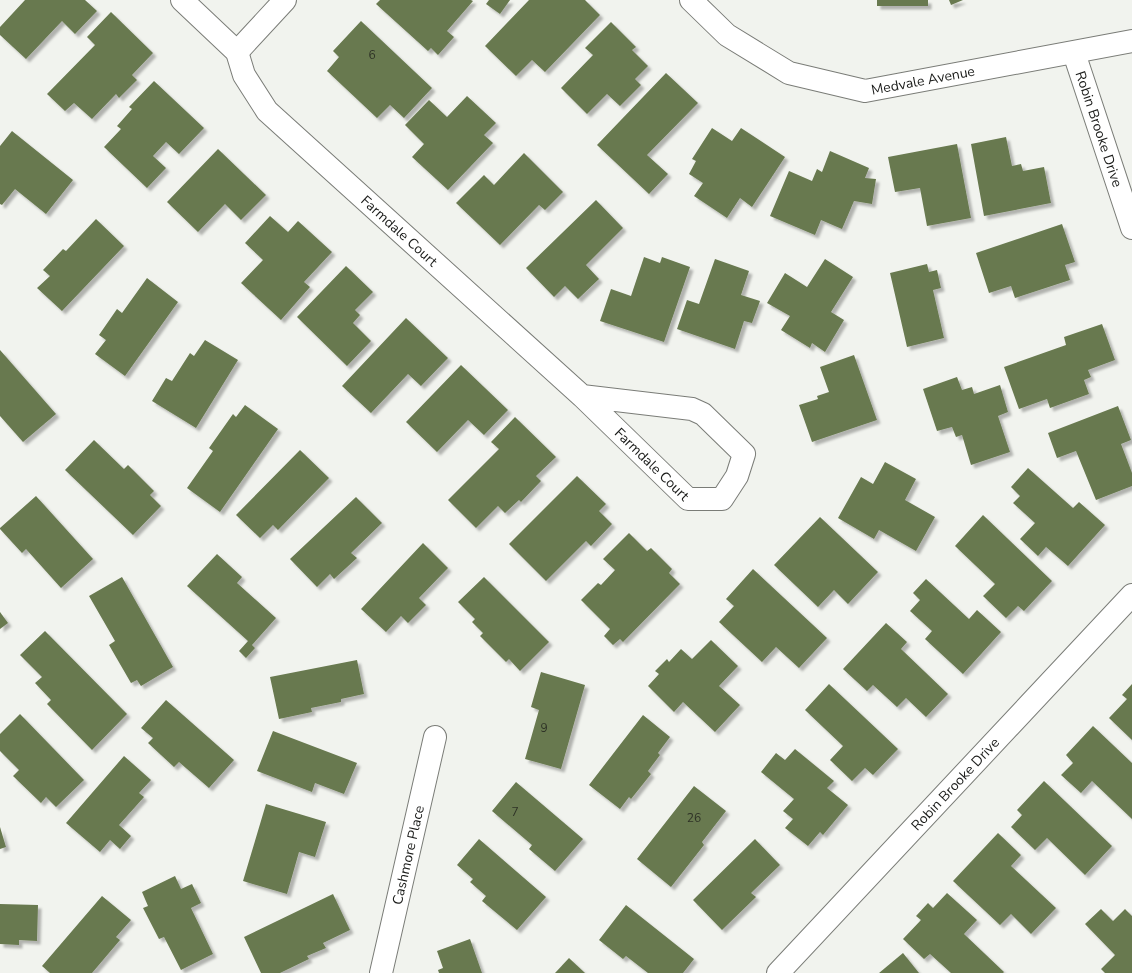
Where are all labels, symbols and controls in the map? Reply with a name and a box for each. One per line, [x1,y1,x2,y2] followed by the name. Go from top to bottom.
[368,47,376,63] house number: 6
[870,61,976,99] street label: Medvale Avenue
[1071,68,1127,189] street label: Robin Brooke Drive
[357,191,442,271] street label: Farmdale Court
[611,423,694,505] street label: Farmdale Court
[540,720,548,736] house number: 9
[907,733,1003,835] street label: Robin Brooke Drive
[387,804,429,907] street label: Cashmore Place
[511,804,519,820] house number: 7
[687,810,701,826] house number: 26

